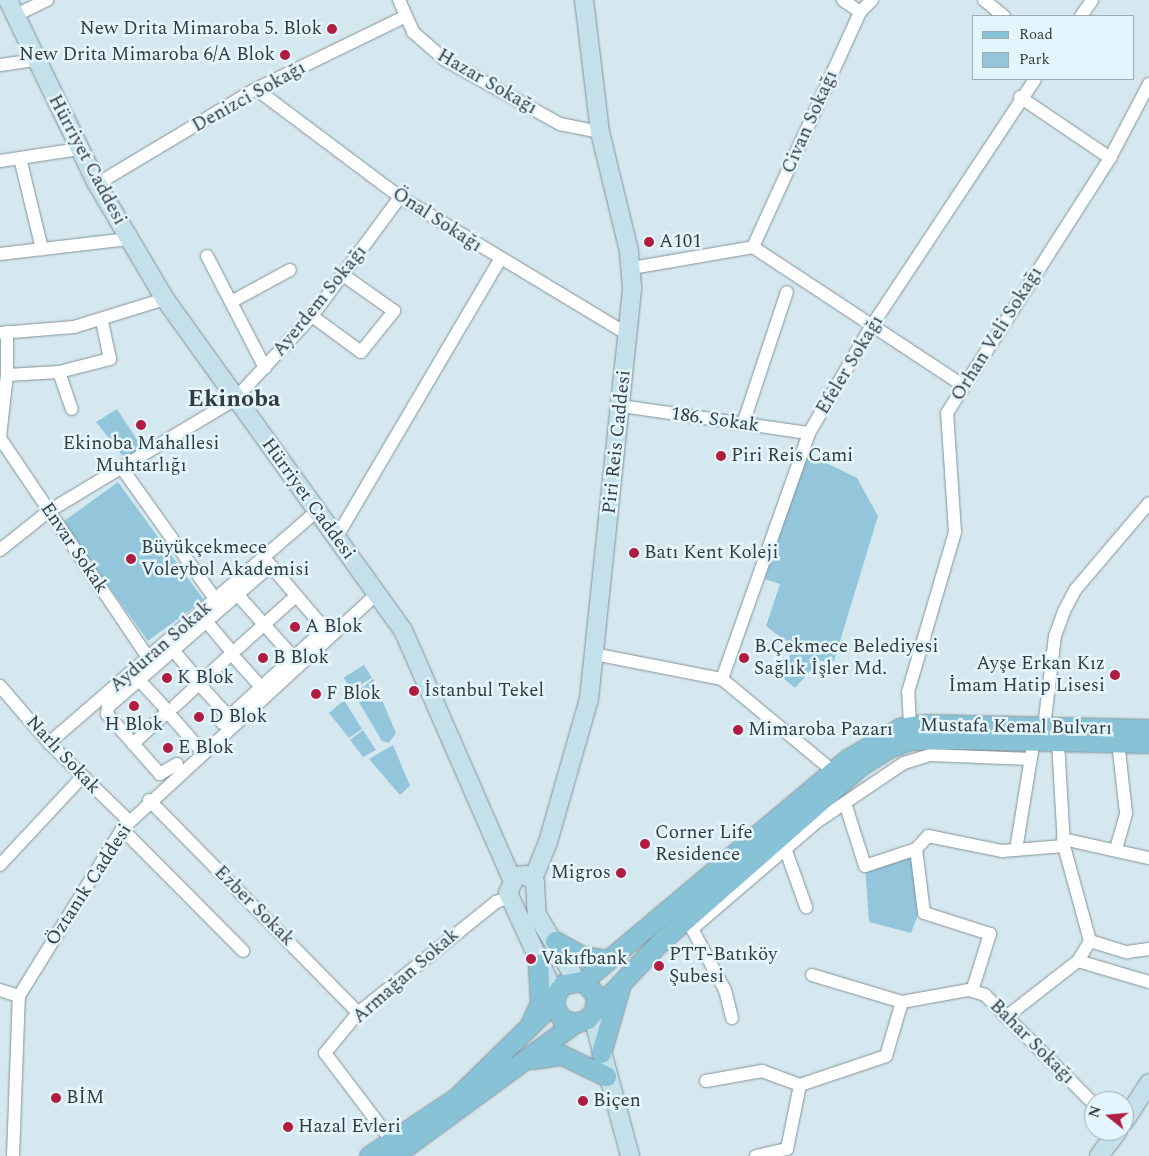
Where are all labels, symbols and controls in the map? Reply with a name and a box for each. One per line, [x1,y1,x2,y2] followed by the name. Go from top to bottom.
[972,15,1134,80] legend
[80,18,322,40] place label: New Drita Mimaroba 5. Blok
[326,23,338,35] marker: New Drita Mimaroba 5. Blok
[1019,23,1053,46] text: Road
[19,44,275,66] place label: New Drita Mimaroba 6/A Blok
[433,44,541,120] street label: Hazar Sokağı
[1019,48,1050,71] text: Park
[279,49,291,61] marker: New Drita Mimaroba 6/A Blok
[188,56,310,138] street label: Denizci Sokağı
[777,67,843,177] street label: Civan Sokağı
[43,91,131,229] street label: Hürriyet Caddesi
[388,183,486,257] street label: Önal Sokağı
[659,231,702,253] place label: A101
[643,236,655,248] marker: A101
[268,241,372,361] street label: Ayerdem Sokağı
[947,263,1047,405] street label: Orhan Veli Sokağı
[811,311,889,419] street label: Efeler Sokağı
[598,369,636,515] street label: Piri Reis Caddesi
[188,386,280,414] district label: Ekinoba
[669,403,761,437] street label: 186. Sokak
[135,419,147,431] marker: Ekinoba Mahallesi Muhtarlığı
[63,433,219,477] place label: Ekinoba Mahallesi Muhtarlığı
[256,434,360,564] street label: Hürriyet Caddesi
[731,445,853,467] place label: Piri Reis Cami
[715,450,727,462] marker: Piri Reis Cami
[35,498,113,598] street label: Envar Sokak
[141,537,309,581] place label: Büyükçekmece Voleybol Akademisi
[644,542,778,564] place label: Batı Kent Koleji
[628,547,640,559] marker: Batı Kent Koleji
[125,553,137,565] marker: Büyükçekmece Voleybol Akademisi
[105,597,217,697] street label: Ayduran Sokak
[305,616,363,638] place label: A Blok
[289,621,301,633] marker: A Blok
[754,636,938,680] place label: B.Çekmece Belediyesi Sağlık İşler Md.
[273,647,329,669] place label: B Blok
[257,652,269,664] marker: B Blok
[738,652,750,664] marker: B.Çekmece Belediyesi Sağlık İşler Md.
[949,653,1105,697] place label: Ayşe Erkan Kız İmam Hatip Lisesi
[177,667,234,689] place label: K Blok
[1109,669,1121,681] marker: Ayşe Erkan Kız İmam Hatip Lisesi
[161,672,173,684] marker: K Blok
[424,680,544,702] place label: İstanbul Tekel
[326,683,381,705] place label: F Blok
[408,685,420,697] marker: İstanbul Tekel
[310,688,322,700] marker: F Blok
[128,700,140,712] marker: H Blok
[209,706,267,728] place label: D Blok
[21,711,105,799] street label: Narlı Sokak
[193,711,205,723] marker: D Blok
[105,714,163,736] place label: H Blok
[920,714,1112,740] street label: Mustafa Kemal Bulvarı
[748,719,893,741] place label: Mimaroba Pazarı
[732,724,744,736] marker: Mimaroba Pazarı
[178,737,234,759] place label: E Blok
[162,742,174,754] marker: E Blok
[41,820,137,950] street label: Öztanık Caddesi
[655,822,753,866] place label: Corner Life Residence
[639,838,651,850] marker: Corner Life Residence
[209,861,299,951] street label: Ezber Sokak
[551,862,611,884] place label: Migros
[615,867,627,879] marker: Migros
[348,924,464,1028] street label: Armağan Sokak
[669,944,777,988] place label: PTT-Batıköy Şubesi
[541,948,628,970] place label: Vakıfbank
[525,953,537,965] marker: Vakıfbank
[653,960,665,972] marker: PTT-Batıköy Şubesi
[985,995,1079,1089] street label: Bahar Sokağı
[66,1087,104,1109] place label: BİM
[593,1090,641,1112] place label: Biçen
[1084,1091,1134,1141] north arrow
[50,1092,62,1104] marker: BİM
[577,1095,589,1107] marker: Biçen
[1083,1103,1107,1120] text: N
[298,1116,401,1138] place label: Hazal Evleri
[282,1121,294,1133] marker: Hazal Evleri

